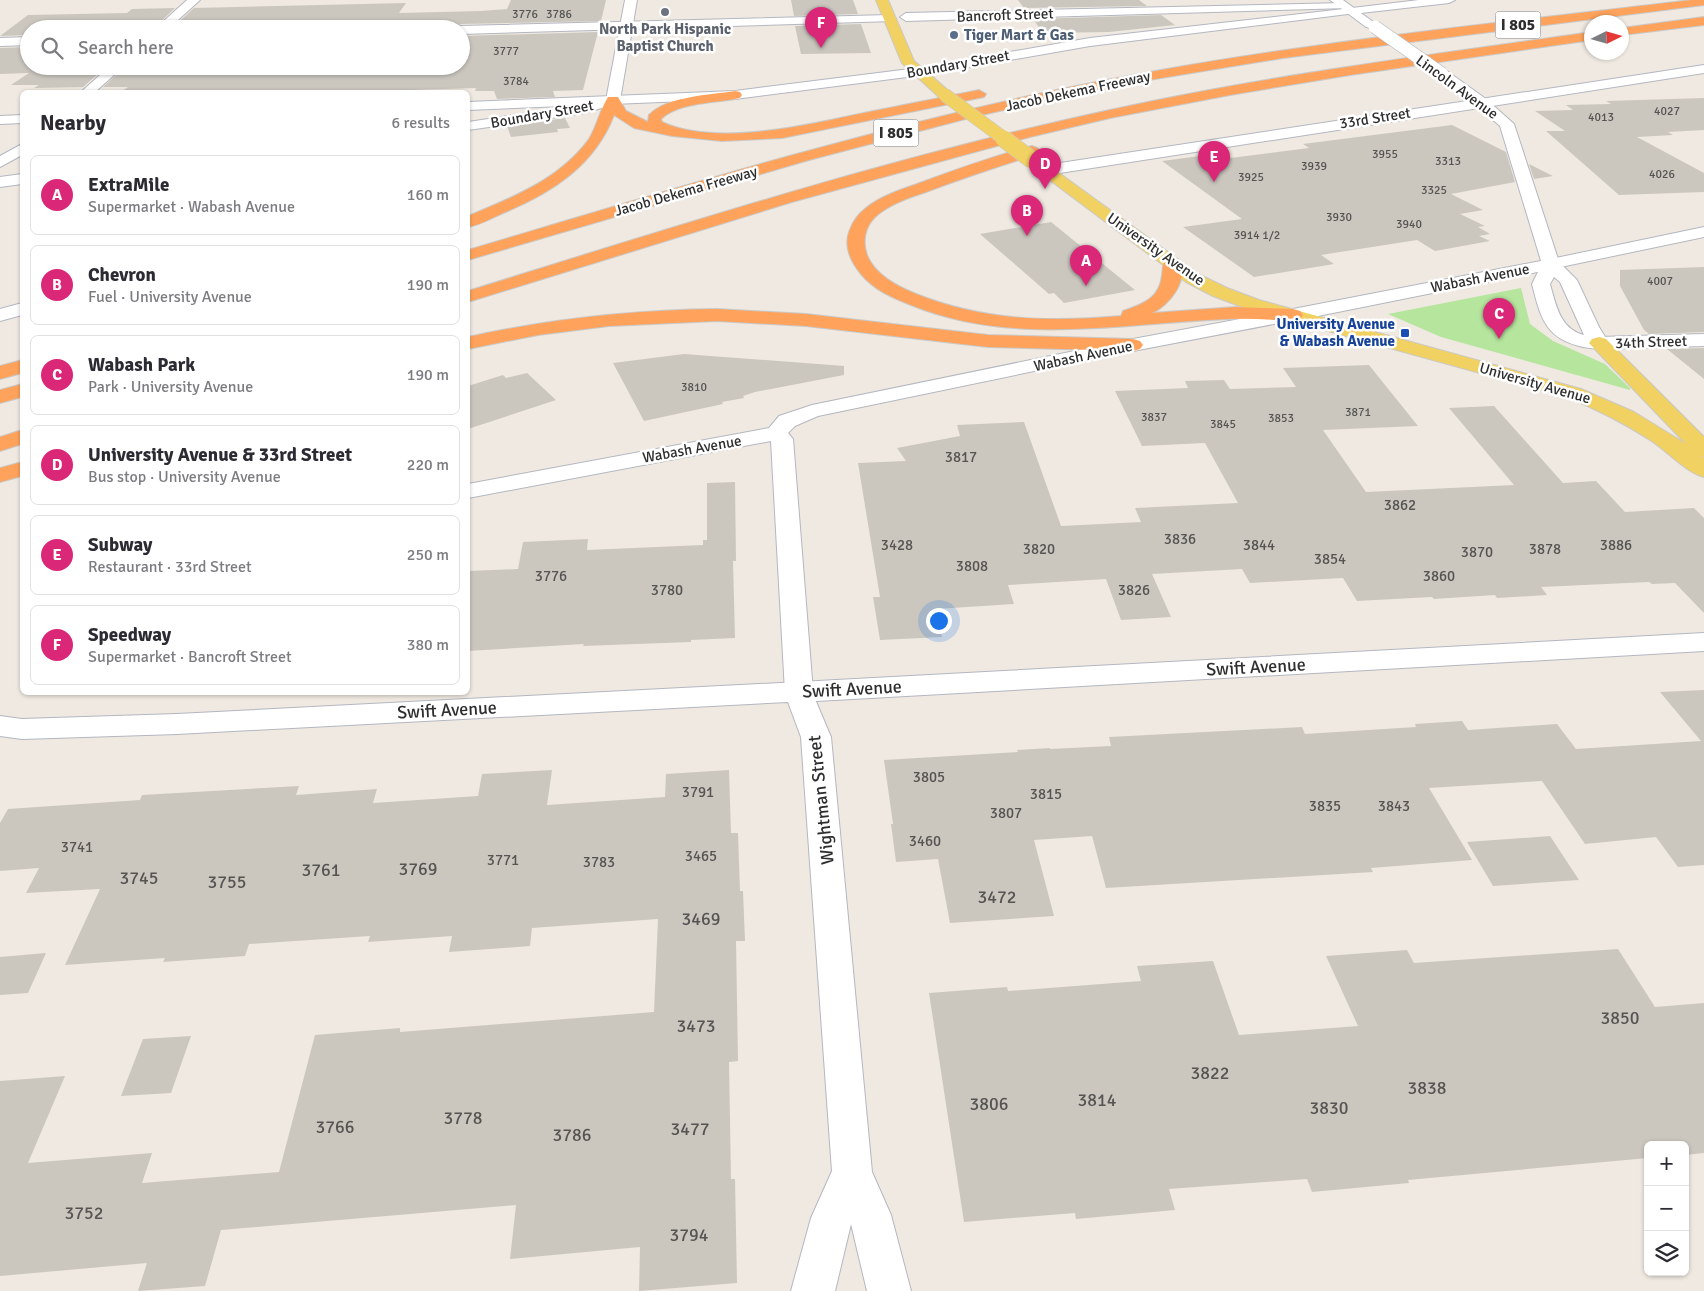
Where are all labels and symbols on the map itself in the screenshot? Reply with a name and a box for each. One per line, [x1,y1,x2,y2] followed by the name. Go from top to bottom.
[956,4,1054,26] street label: Bancroft Street
[659,6,671,18] marker: North Park Hispanic Baptist Church
[512,7,538,22] house number: 3776
[546,7,572,22] house number: 3786
[805,7,837,48] pin: F
[1496,12,1540,38] road number: I 805
[1584,15,1629,60] north arrow
[599,20,731,55] place label: North Park Hispanic Baptist Church
[964,26,1074,44] place label: Tiger Mart & Gas
[948,29,960,41] marker: Tiger Mart & Gas
[493,44,519,59] house number: 3777
[905,46,1011,82] street label: Boundary Street
[1412,51,1502,123] street label: Lincoln Avenue
[1004,67,1152,115] street label: Jacob Dekema Freeway
[503,74,529,89] house number: 3784
[489,96,595,132] street label: Boundary Street
[1338,103,1412,133] street label: 33rd Street
[1654,104,1680,119] house number: 4027
[1588,110,1614,125] house number: 4013
[874,120,918,146] road number: I 805
[1198,141,1230,182] pin: E
[1372,147,1398,162] house number: 3955
[1029,148,1061,189] pin: D
[1435,154,1461,169] house number: 3313
[1301,159,1327,174] house number: 3939
[613,162,759,220] street label: Jacob Dekema Freeway
[1649,167,1675,182] house number: 4026
[1238,170,1264,185] house number: 3925
[1421,183,1447,198] house number: 3325
[1011,195,1043,236] pin: B
[1104,209,1208,289] street label: University Avenue
[1326,210,1352,225] house number: 3930
[1396,217,1422,232] house number: 3940
[1234,228,1280,243] house number: 3914 1/2
[1070,245,1102,286] pin: A
[1429,260,1531,296] street label: Wabash Avenue
[1647,274,1673,289] house number: 4007
[1483,298,1515,339] pin: C
[1277,315,1395,350] place label: University Avenue & Wabash Avenue
[1399,327,1411,339] marker: University Avenue & Wabash Avenue
[1615,332,1687,352] street label: 34th Street
[1032,337,1134,375] street label: Wabash Avenue
[1477,359,1593,407] street label: University Avenue
[681,380,707,395] house number: 3810
[1345,405,1371,420] house number: 3871
[1141,410,1167,425] house number: 3837
[1268,411,1294,426] house number: 3853
[1210,417,1236,432] house number: 3845
[641,431,743,467] street label: Wabash Avenue
[945,448,977,466] house number: 3817
[1384,496,1416,514] house number: 3862
[1164,530,1196,548] house number: 3836
[881,536,913,554] house number: 3428
[1243,536,1275,554] house number: 3844
[1600,536,1632,554] house number: 3886
[1023,540,1055,558] house number: 3820
[1529,540,1561,558] house number: 3878
[1461,543,1493,561] house number: 3870
[1314,550,1346,568] house number: 3854
[956,557,988,575] house number: 3808
[535,567,567,585] house number: 3776
[1423,567,1455,585] house number: 3860
[651,581,683,599] house number: 3780
[1118,581,1150,599] house number: 3826
[926,608,952,634] your location
[1206,653,1306,681] street label: Swift Avenue
[802,675,902,703] street label: Swift Avenue
[397,696,497,724] street label: Swift Avenue
[803,734,839,866] street label: Wightman Street
[913,768,945,786] house number: 3805
[682,783,714,801] house number: 3791
[1030,785,1062,803] house number: 3815
[1309,797,1341,815] house number: 3835
[1378,797,1410,815] house number: 3843
[990,804,1022,822] house number: 3807
[909,832,941,850] house number: 3460
[61,838,93,856] house number: 3741
[685,847,717,865] house number: 3465
[487,851,519,869] house number: 3771
[583,853,615,871] house number: 3783
[399,858,437,880] house number: 3769
[302,859,340,881] house number: 3761
[120,867,158,889] house number: 3745
[208,871,246,893] house number: 3755
[978,886,1016,908] house number: 3472
[682,908,720,930] house number: 3469
[1601,1007,1639,1029] house number: 3850
[677,1015,715,1037] house number: 3473
[1191,1062,1229,1084] house number: 3822
[1408,1077,1446,1099] house number: 3838
[1078,1089,1117,1111] house number: 3814
[970,1093,1008,1115] house number: 3806
[1310,1097,1348,1119] house number: 3830
[444,1107,482,1129] house number: 3778
[316,1116,354,1138] house number: 3766
[671,1118,709,1140] house number: 3477
[553,1124,591,1146] house number: 3786
[65,1202,103,1224] house number: 3752
[670,1224,709,1246] house number: 3794

